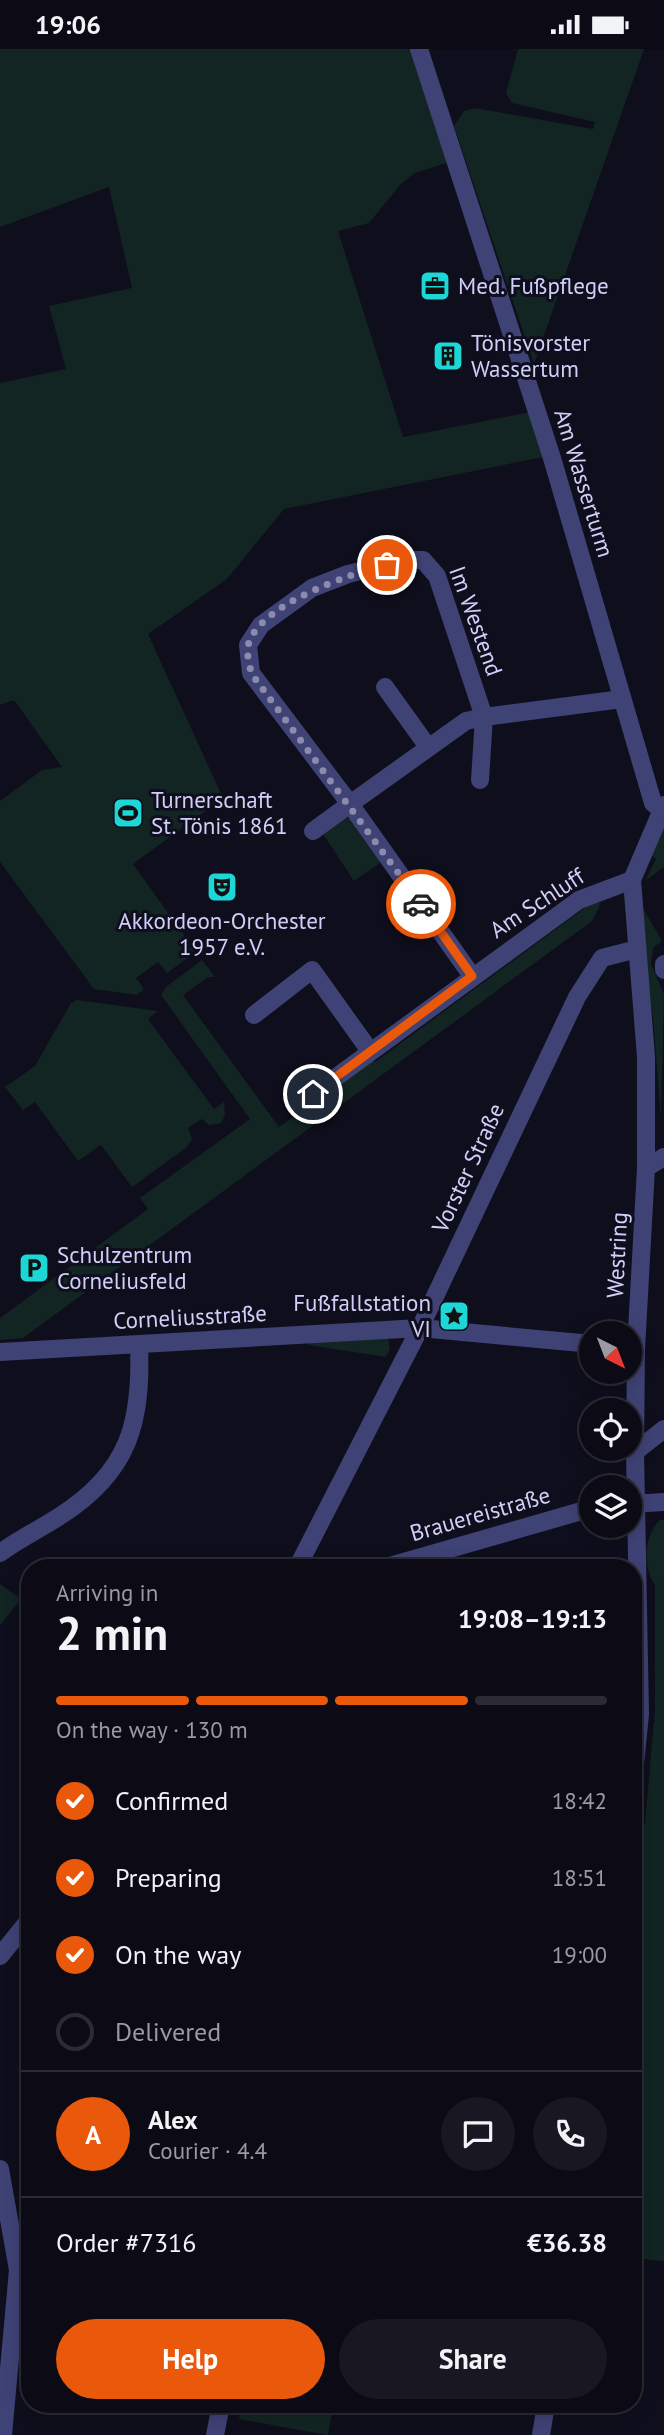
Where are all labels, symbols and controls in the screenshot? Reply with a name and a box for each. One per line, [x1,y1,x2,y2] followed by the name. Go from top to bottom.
[35,8,101,41] text: 19:06
[418,269,452,303] office icon: Med. Fußpflege
[458,271,609,300] place label: Med. Fußpflege
[471,328,590,383] place label: Tönisvorster Wassertum
[431,339,465,373] building icon: Tönisvorster Wassertum
[548,405,621,561] street label: Am Wasserturm
[357,535,417,595] pin
[368,546,406,584] icon: bag
[443,562,510,680] street label: Im Westend
[151,785,287,840] place label: Turnerschaft St. Tönis 1861
[111,796,145,830] sports icon: Turnerschaft St. Tönis 1861
[484,860,591,944] street label: Am Schluff
[386,869,456,939] courier
[205,870,239,904] theatre icon: Akkordeon-Orchester 1957 e.V.
[402,885,440,923] icon: car
[118,906,326,961] place label: Akkordeon-Orchester 1957 e.V.
[283,1064,343,1124] pin
[294,1075,332,1113] icon: home
[425,1099,510,1238] street label: Vorster Straße
[600,1211,633,1299] street label: Westring
[57,1240,192,1295] place label: Schulzentrum Corneliusfeld
[17,1251,51,1285] parking icon: Schulzentrum Corneliusfeld
[293,1288,431,1343] place label: Fußfallstation VI
[112,1298,267,1335] street label: Corneliusstraße
[437,1299,471,1333] place icon: Fußfallstation VI
[579,1321,642,1384] north arrow
[579,1321,642,1538] map controls
[579,1398,642,1461] button: locate
[579,1475,642,1538] button: layers
[406,1480,553,1547] street label: Brauereistraße
[56,1578,158,1607] text: Arriving in
[458,1602,607,1635] text: 19:08–19:13
[56,1603,168,1663] text: 2 min
[56,1715,248,1744] text: On the way · 130 m
[56,1782,94,1820] icon: check
[115,1784,228,1817] text: Confirmed
[552,1786,607,1815] text: 18:42
[56,1859,94,1897] icon: check
[115,1861,222,1894] text: Preparing
[552,1863,607,1892] text: 18:51
[56,1936,94,1974] icon: check
[115,1938,241,1971] text: On the way
[552,1940,607,1969] text: 19:00
[115,2015,221,2048] text: Delivered
[441,2097,515,2171] button: chat
[533,2097,607,2171] button: phone
[148,2103,198,2136] text: Alex
[85,2118,101,2151] text: A
[148,2136,267,2165] text: Courier · 4.4
[56,2226,196,2259] text: Order #7316
[527,2226,607,2259] text: €36.38
[56,2319,325,2399] button: Help
[339,2319,607,2399] button: Share

